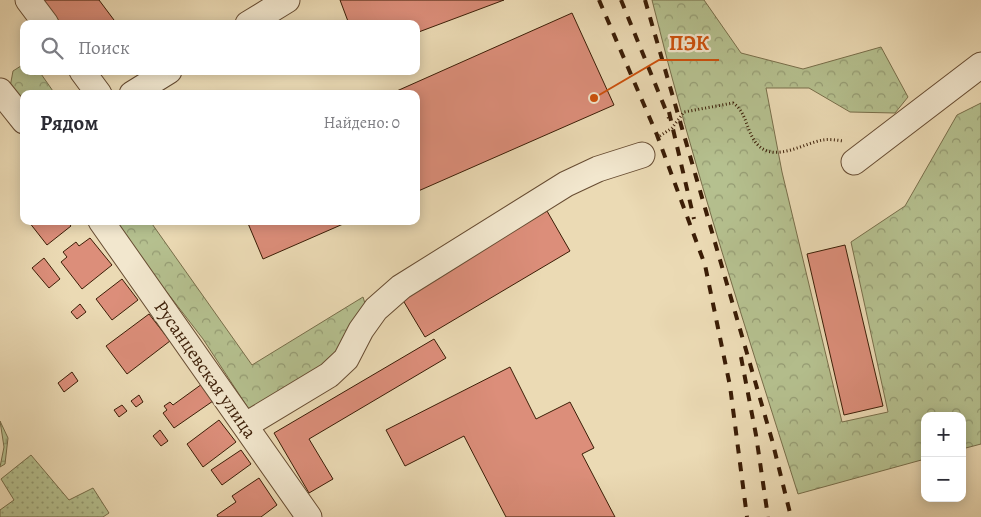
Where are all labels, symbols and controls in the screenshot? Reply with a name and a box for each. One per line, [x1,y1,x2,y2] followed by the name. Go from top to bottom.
[20,20,420,75] search box
[659,25,719,60] callout: ПЭК
[669,30,710,57] text: ПЭК
[38,34,66,62] icon: search
[78,35,130,61] text: Поиск
[40,109,98,137] text: Рядом
[323,112,400,134] text: Найдено: 0
[148,295,263,444] street label: Русанцевская улица
[921,412,966,502] map controls
[921,412,966,457] button: +
[921,457,966,502] button: −

